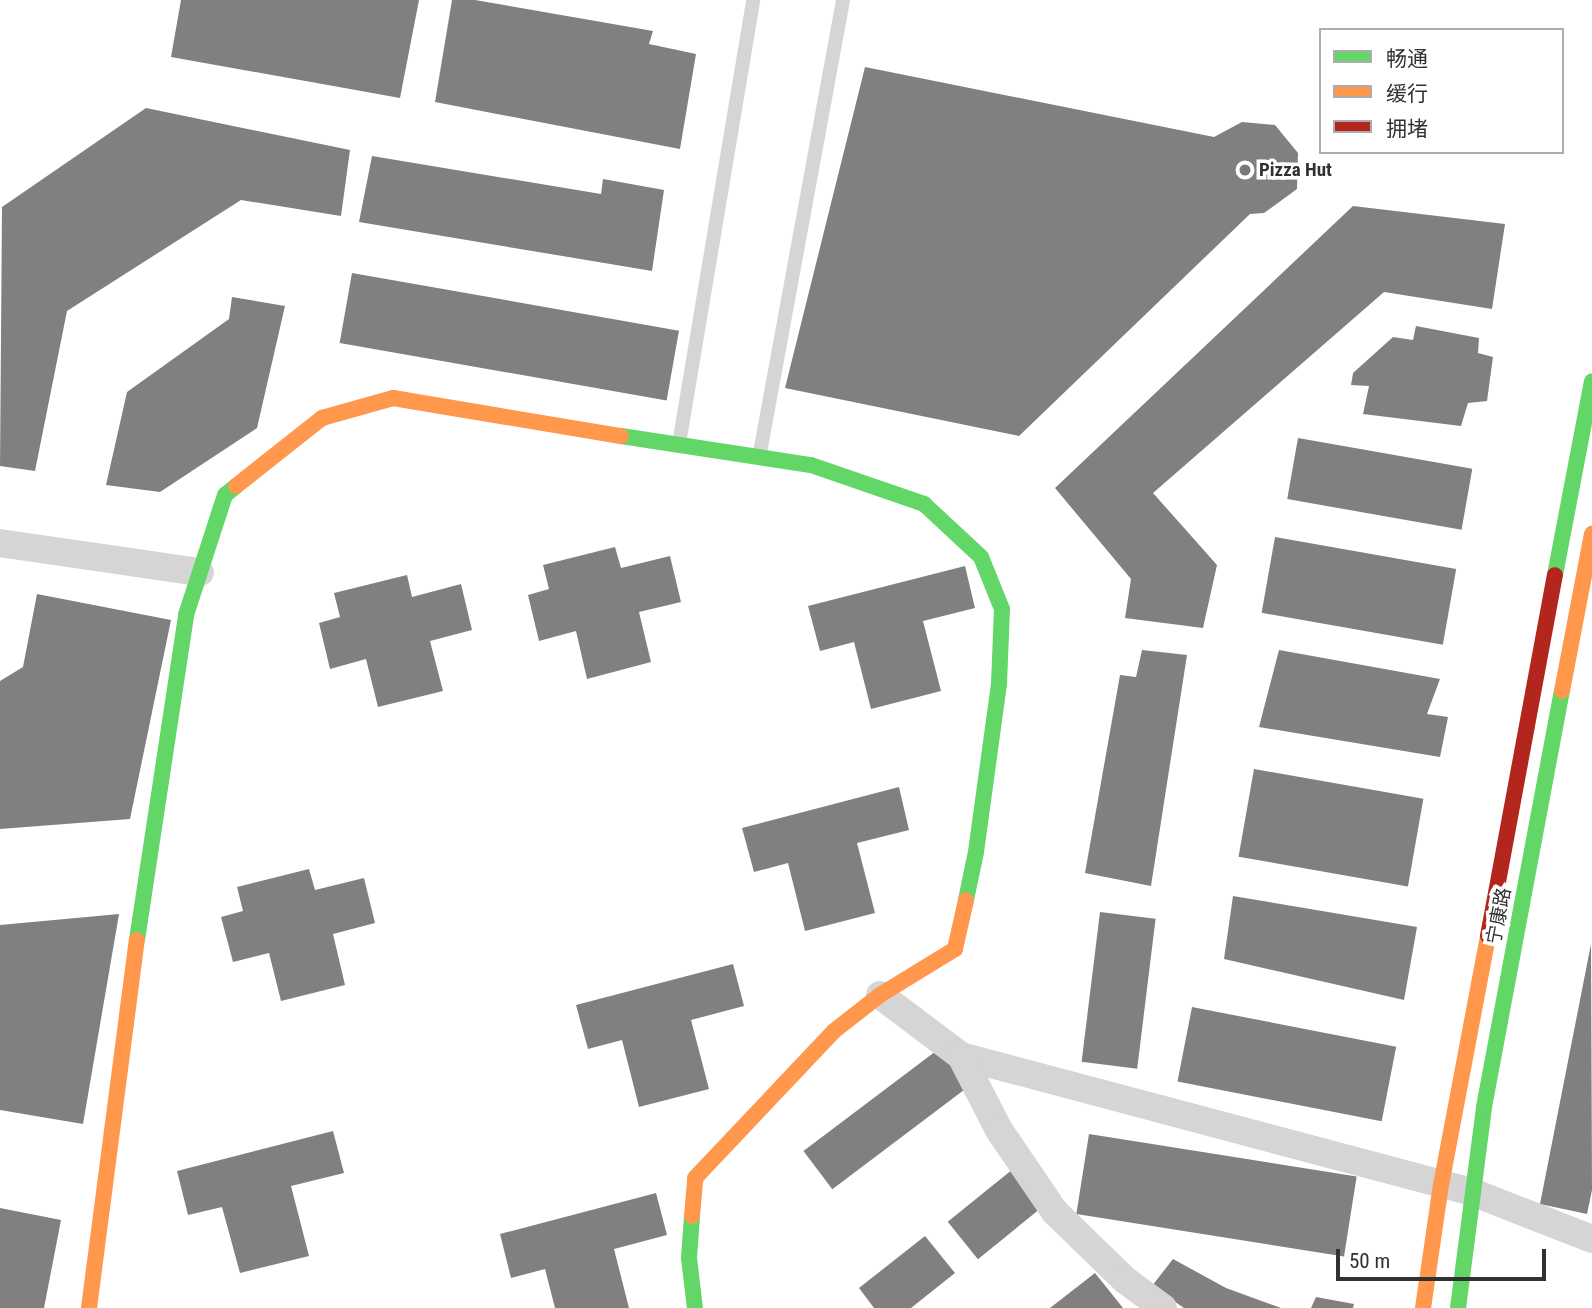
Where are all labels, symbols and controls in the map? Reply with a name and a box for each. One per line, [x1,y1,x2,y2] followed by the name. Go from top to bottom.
[1319,28,1564,154] legend
[1386,47,1428,71] text: 畅通
[1386,82,1428,106] text: 缓行
[1386,117,1428,141] text: 拥堵
[1259,159,1332,181] place label: Pizza Hut
[1237,162,1253,178] marker: Pizza Hut
[1482,886,1516,946] street label: 宁康路
[1340,1234,1550,1278] scale bar
[1349,1249,1390,1273] text: 50 m

